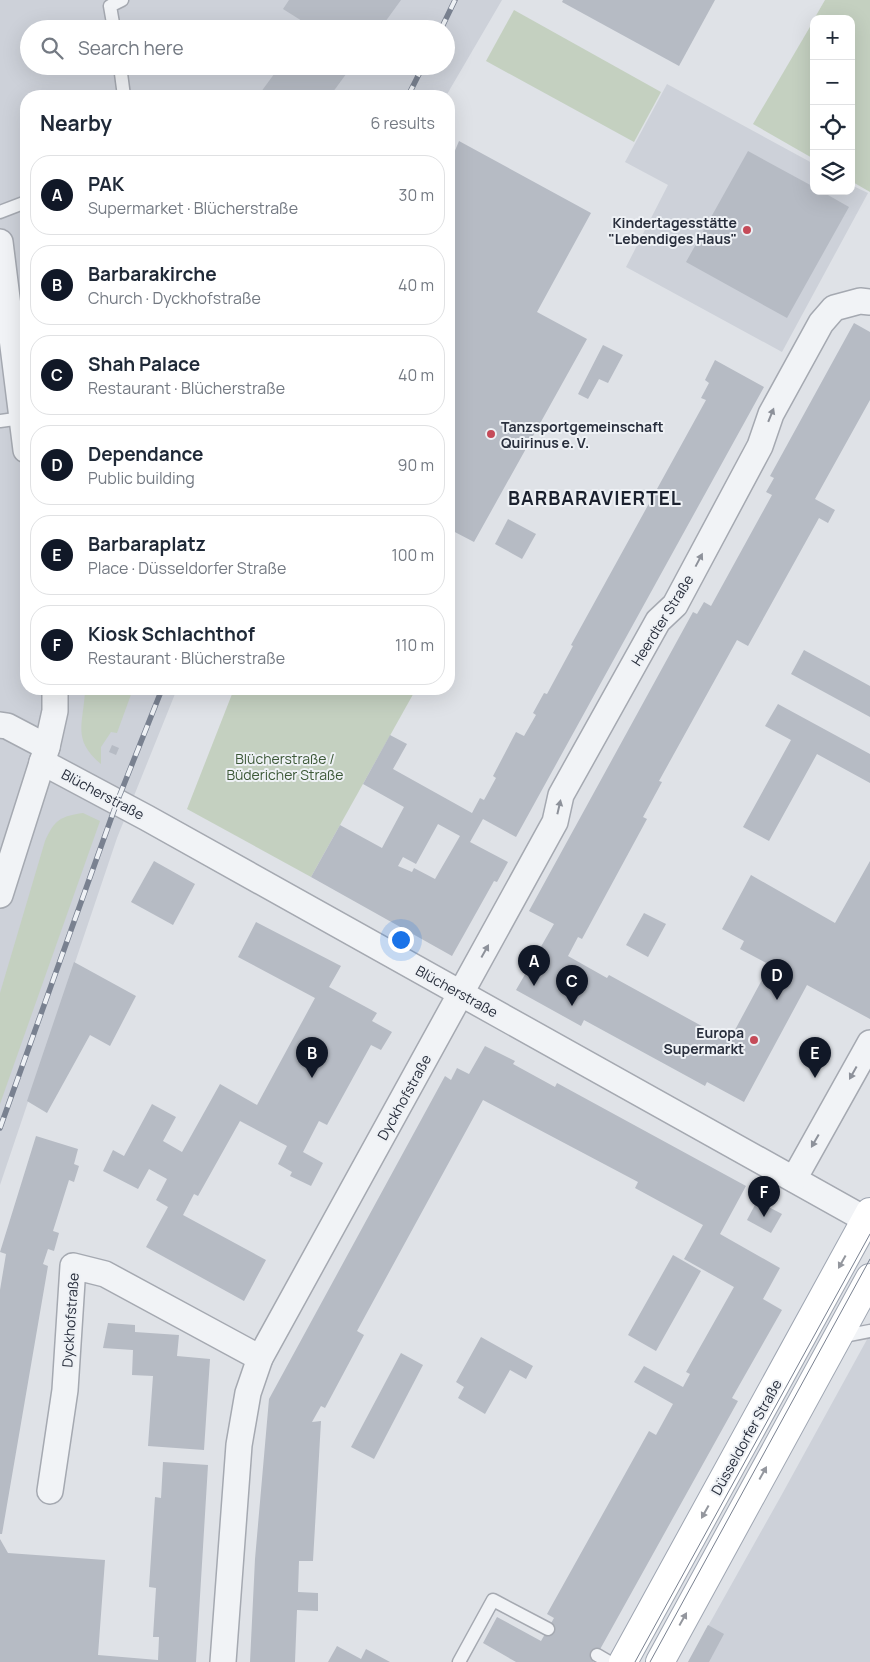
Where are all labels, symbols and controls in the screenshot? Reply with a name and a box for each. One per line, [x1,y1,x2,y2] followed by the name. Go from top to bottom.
[810,15,855,195] map controls
[810,15,855,60] button: +
[20,20,455,75] search box
[38,34,66,62] icon: search
[78,35,184,61] text: Search here
[810,60,855,105] button: −
[810,105,855,150] button: locate
[40,109,112,137] text: Nearby
[370,112,435,134] text: 6 results
[810,150,855,195] button: layers
[88,171,124,197] text: PAK
[52,184,62,206] text: A
[399,184,434,206] text: 30 m
[88,197,298,219] text: Supermarket · Blücherstraße
[608,213,737,248] place label: Kindertagesstätte "Lebendiges Haus"
[741,224,753,236] marker: Kindertagesstätte "Lebendiges Haus"
[88,261,217,287] text: Barbarakirche
[52,274,62,296] text: B
[398,274,434,296] text: 40 m
[88,287,261,309] text: Church · Dyckhofstraße
[88,351,200,377] text: Shah Palace
[51,364,63,386] text: C
[398,364,434,386] text: 40 m
[88,377,285,399] text: Restaurant · Blücherstraße
[767,407,775,422] one-way arrow
[501,417,664,452] place label: Tanzsportgemeinschaft Quirinus e. V.
[485,428,497,440] marker: Tanzsportgemeinschaft Quirinus e. V.
[88,441,204,467] text: Dependance
[51,454,63,476] text: D
[398,454,434,476] text: 90 m
[88,467,195,489] text: Public building
[508,485,682,511] district label: BARBARAVIERTEL
[88,531,206,557] text: Barbaraplatz
[52,544,62,566] text: E
[391,544,434,566] text: 100 m
[695,553,703,567] one-way arrow
[88,557,286,579] text: Place · Düsseldorfer Straße
[626,571,698,669] street label: Heerdter Straße
[88,621,255,647] text: Kiosk Schlachthof
[53,634,61,656] text: F
[395,634,434,656] text: 110 m
[88,647,285,669] text: Restaurant · Blücherstraße
[226,749,344,784] park label: Blücherstraße / Büdericher Straße
[58,764,148,824] street label: Blücherstraße
[555,799,563,814] one-way arrow
[388,927,414,953] your location
[480,944,489,957] one-way arrow
[518,945,550,986] pin: A
[761,959,793,1000] pin: D
[412,961,502,1021] street label: Blücherstraße
[556,965,588,1006] pin: C
[664,1023,744,1058] place label: Europa Supermarkt
[748,1034,760,1046] marker: Europa Supermarkt
[296,1037,328,1078] pin: B
[799,1037,831,1078] pin: E
[373,1051,435,1143] street label: Dyckhofstraße
[849,1066,858,1080] one-way arrow
[811,1135,820,1148] one-way arrow
[748,1176,780,1217] pin: F
[838,1255,847,1269] one-way arrow
[57,1272,83,1368] street label: Dyckhofstraße
[706,1376,786,1498] street label: Düsseldorfer Straße
[759,1466,767,1480] one-way arrow
[701,1505,710,1518] one-way arrow
[679,1612,687,1627] one-way arrow

